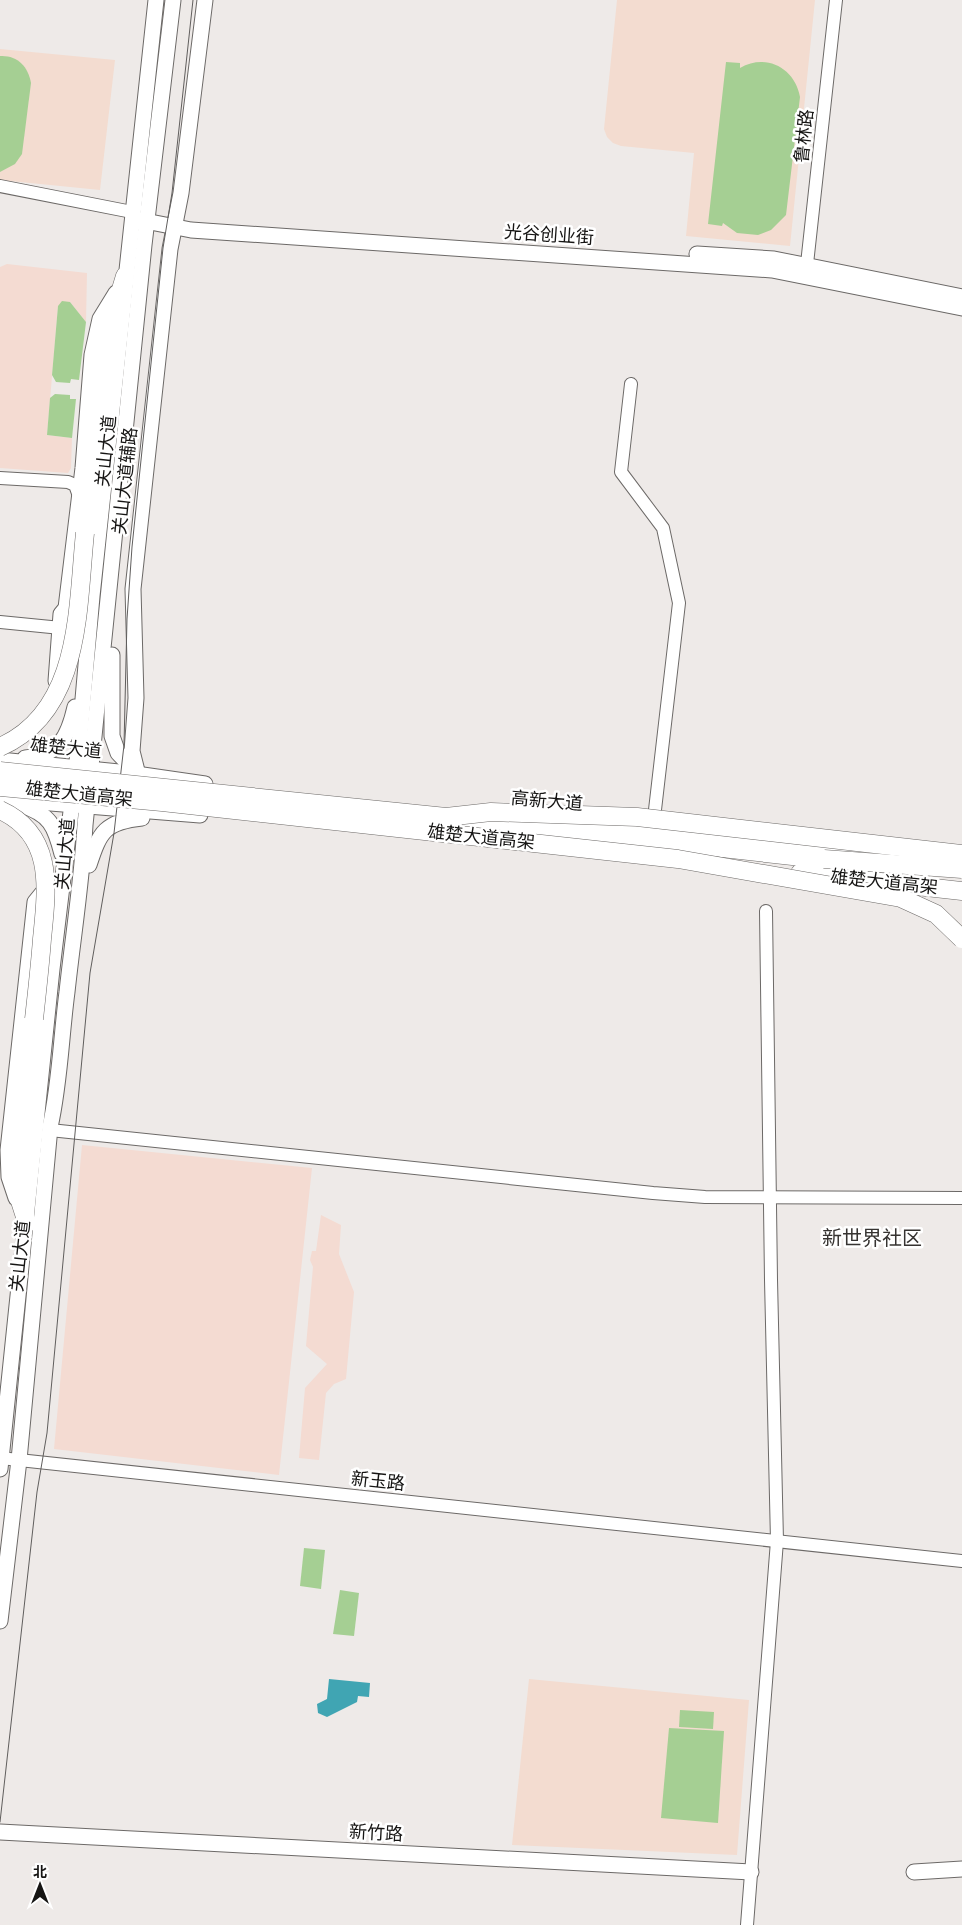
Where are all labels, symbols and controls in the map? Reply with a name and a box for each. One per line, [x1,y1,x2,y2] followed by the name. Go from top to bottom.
[789,108,818,164] street label: 鲁林路
[503,220,595,249] street label: 光谷创业街
[90,414,121,488] street label: 关山大道
[107,426,142,536] street label: 关山大道辅路
[29,732,103,763] street label: 雄楚大道
[24,776,134,811] street label: 雄楚大道高架
[510,786,584,815] street label: 高新大道
[50,817,79,891] street label: 关山大道
[426,819,536,854] street label: 雄楚大道高架
[829,864,939,899] street label: 雄楚大道高架
[4,1219,35,1293] street label: 关山大道
[822,1225,922,1251] district label: 新世界社区
[350,1466,406,1495] street label: 新玉路
[348,1820,404,1845] street label: 新竹路
[15,1860,65,1910] north arrow
[33,1863,47,1881] text: 北

